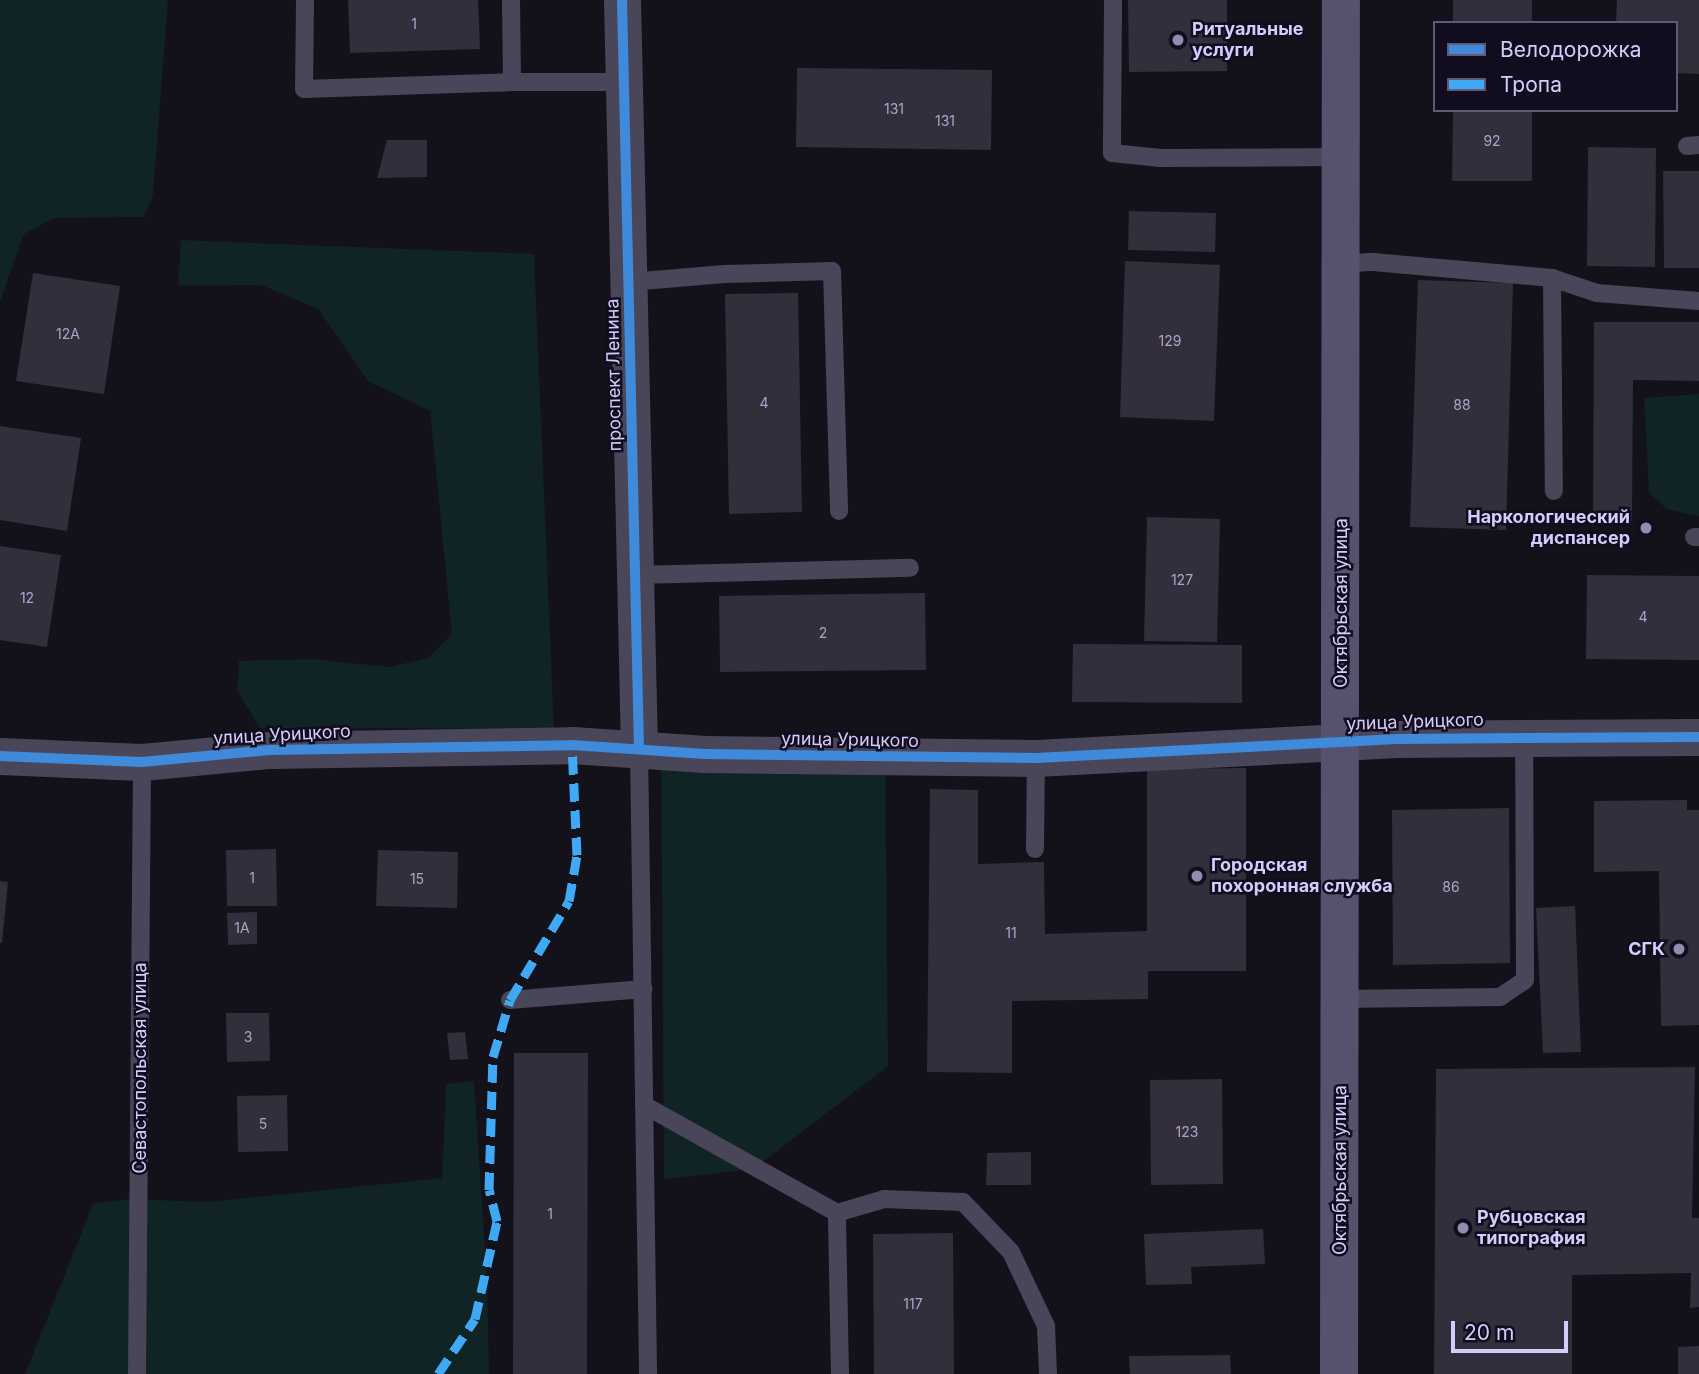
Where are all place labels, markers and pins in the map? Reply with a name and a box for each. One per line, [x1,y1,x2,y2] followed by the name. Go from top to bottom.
[1192,19,1303,61] place label: Ритуальные услуги
[1170,32,1186,48] marker: Ритуальные услуги
[1467,507,1630,550] place label: Наркологический диспансер
[1636,518,1656,538] marker: Наркологический диспансер
[1211,855,1393,898] place label: Городская похоронная служба
[1189,868,1205,884] marker: Городская похоронная служба
[1628,938,1665,960] place label: СГК
[1671,941,1687,957] marker: СГК
[1477,1207,1586,1250] place label: Рубцовская типография
[1455,1220,1471,1236] marker: Рубцовская типография

